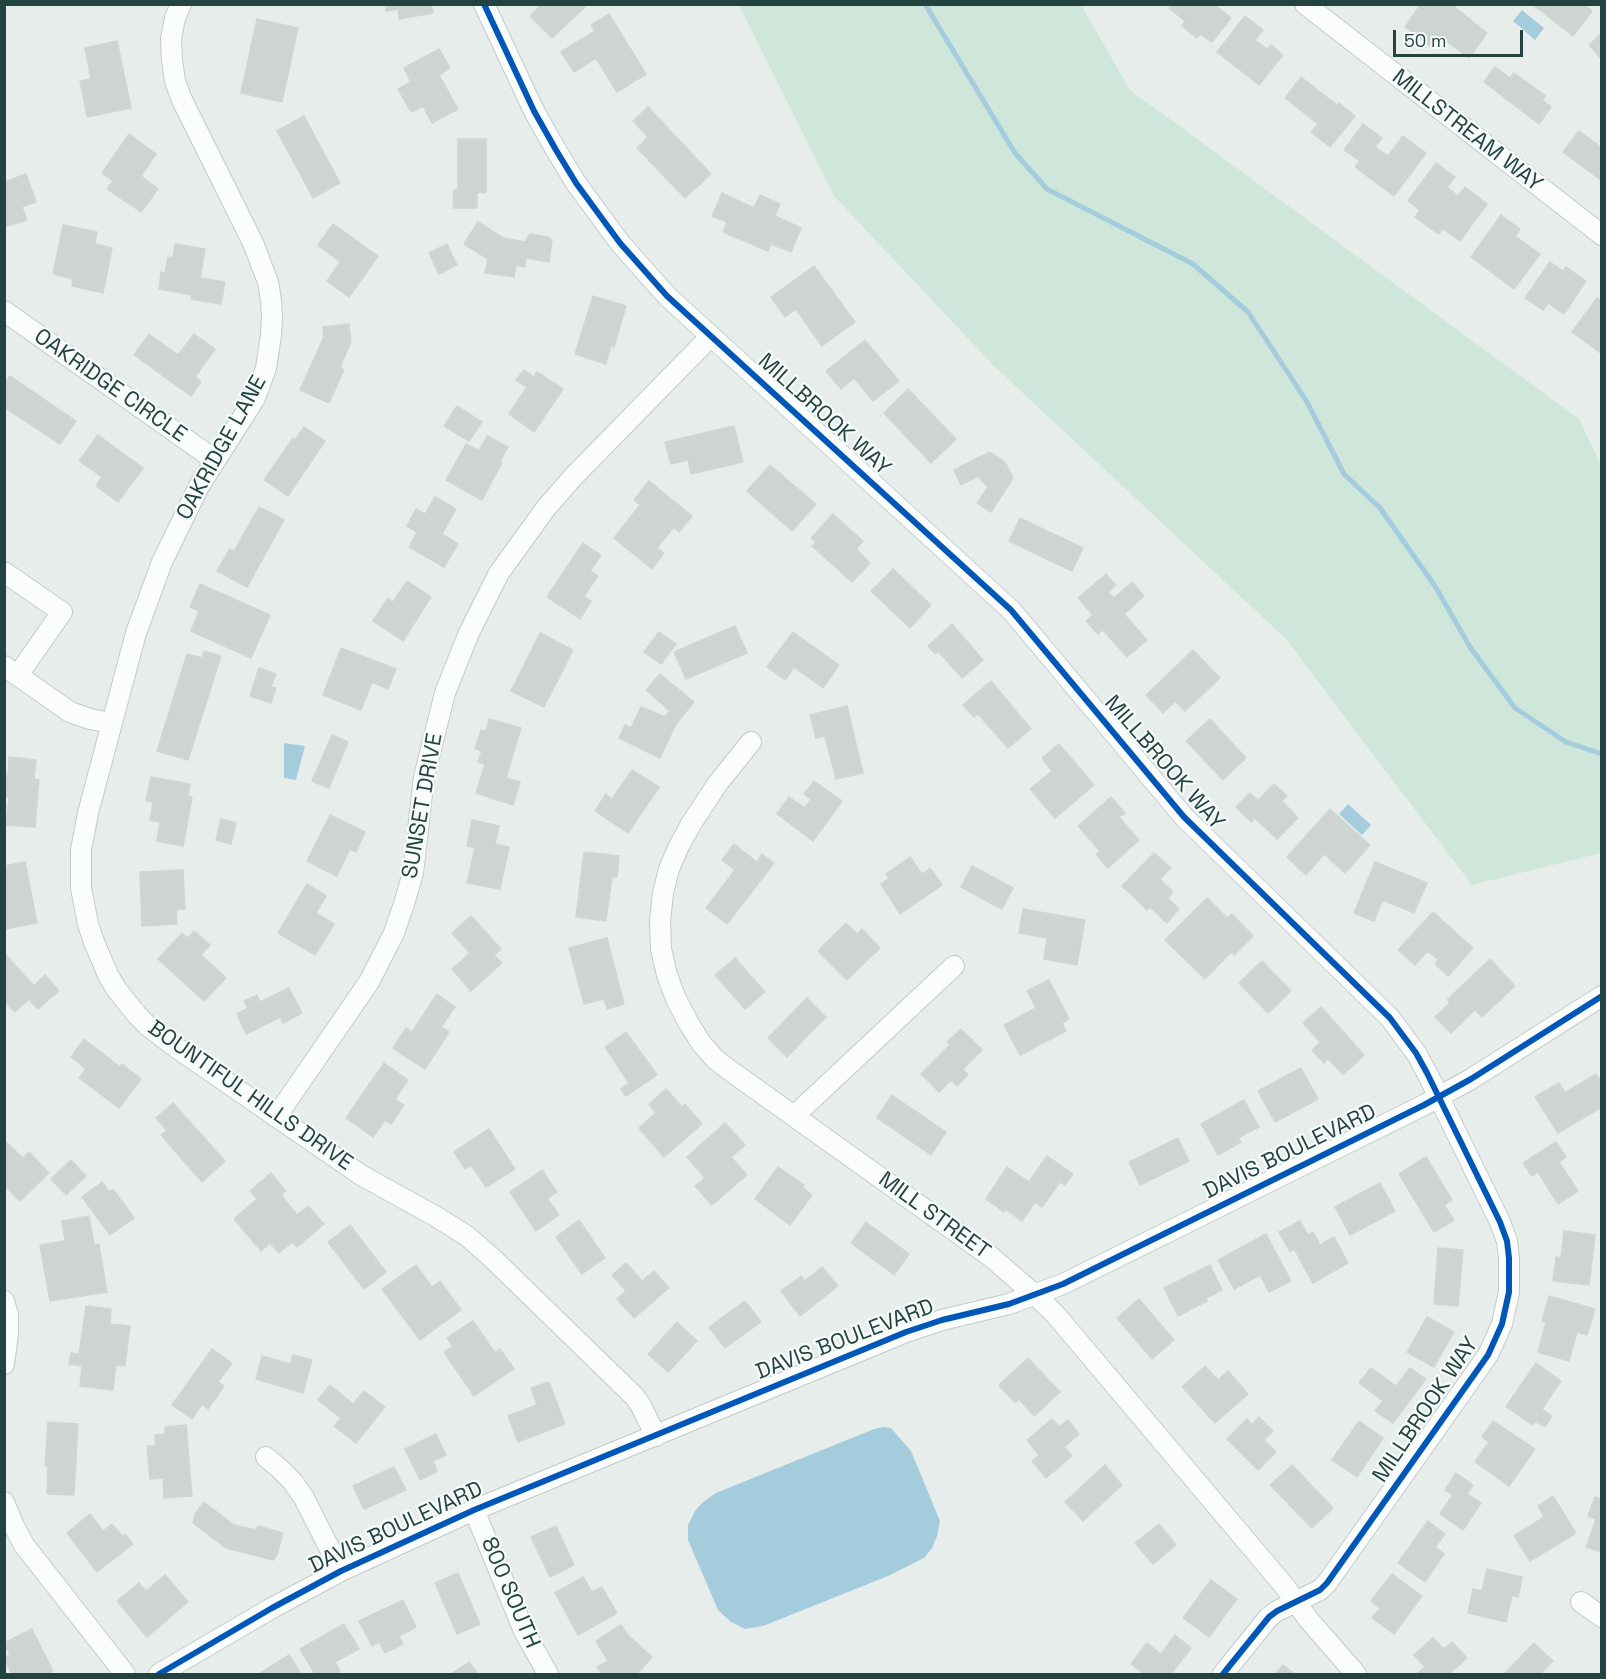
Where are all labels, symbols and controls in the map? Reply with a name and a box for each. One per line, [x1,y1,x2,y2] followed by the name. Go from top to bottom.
[1396,18,1526,56] scale bar
[1404,29,1446,52] text: 50 m
[1387,64,1547,198] street label: MILLSTREAM WAY
[29,324,191,448] street label: OAKRIDGE CIRCLE
[752,348,896,482] street label: MILLBROOK WAY
[171,371,273,525] street label: OAKRIDGE LANE
[1098,690,1230,836] street label: MILLBROOK WAY
[397,731,449,881] street label: SUNSET DRIVE
[143,1015,357,1177] street label: BOUNTIFUL HILLS DRIVE
[1200,1099,1380,1205] street label: DAVIS BOULEVARD
[873,1167,995,1265] street label: MILL STREET
[752,1294,938,1386] street label: DAVIS BOULEVARD
[1368,1332,1484,1488] street label: MILLBROOK WAY
[305,1476,487,1580] street label: DAVIS BOULEVARD
[475,1534,545,1652] street label: 800 SOUTH

